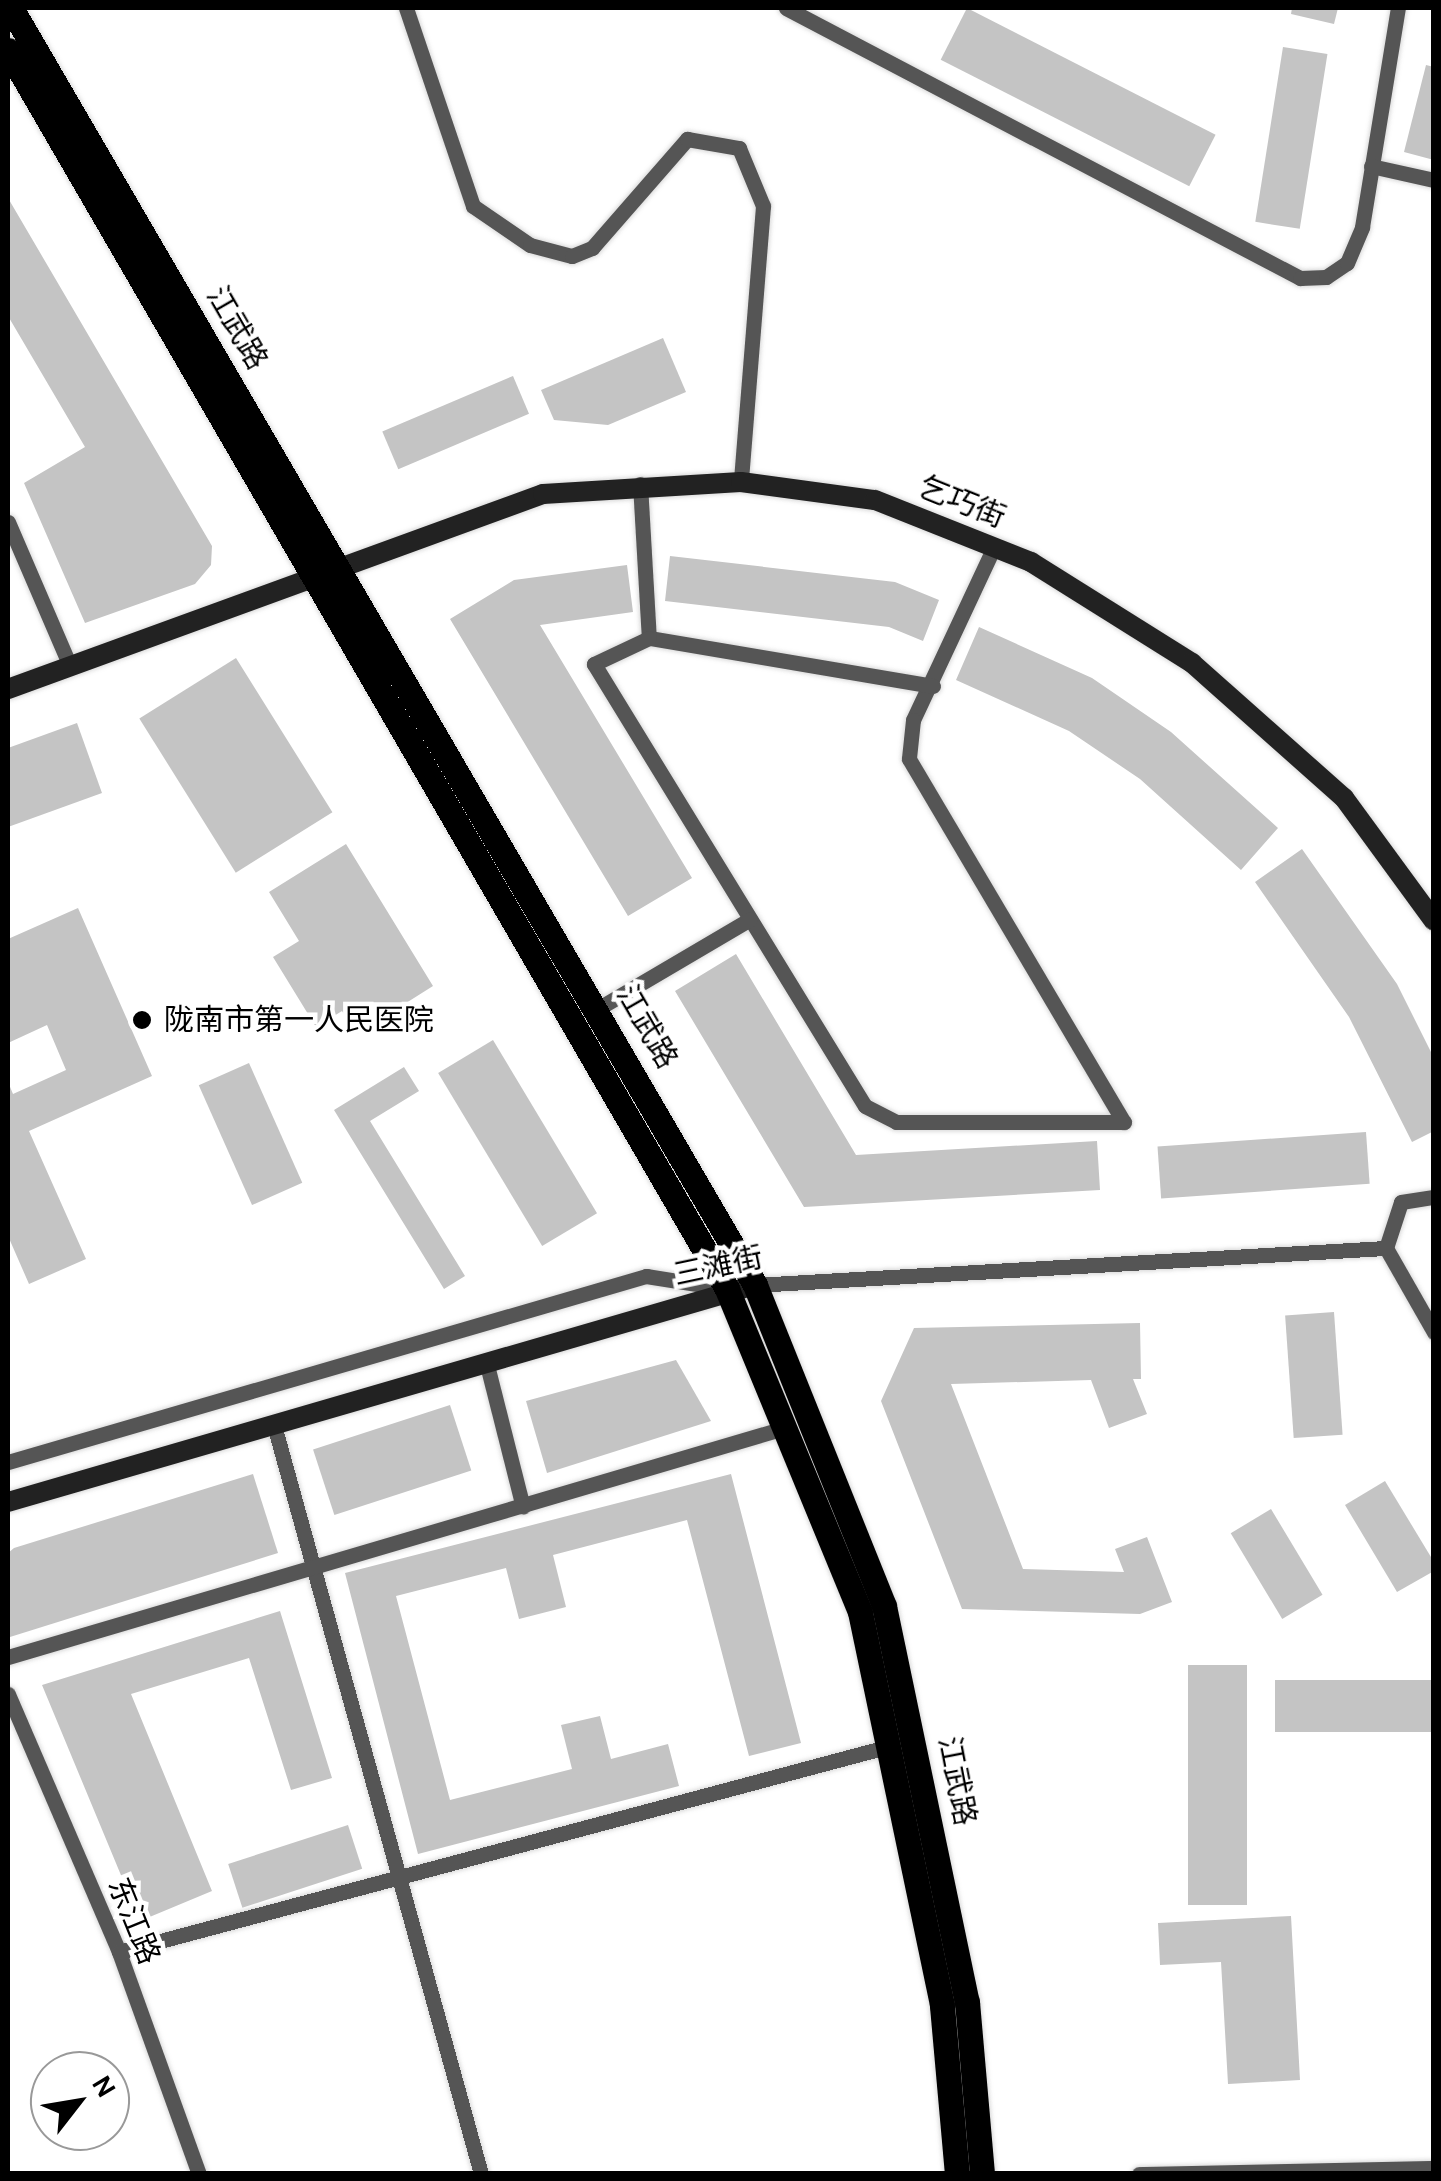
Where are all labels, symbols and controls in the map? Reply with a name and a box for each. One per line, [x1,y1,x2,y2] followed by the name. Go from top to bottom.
[199,280,275,376] street label: 江武路
[914,468,1010,536] street label: 乞巧街
[609,979,685,1075] street label: 江武路
[164,1002,434,1038] place label: 陇南市第一人民医院
[129,1007,155,1033] marker: 陇南市第一人民医院
[670,1239,766,1293] street label: 三滩街
[931,1733,983,1829] street label: 江武路
[100,1873,168,1969] street label: 东江路
[30,2051,130,2151] north arrow
[85,2069,124,2103] text: N

